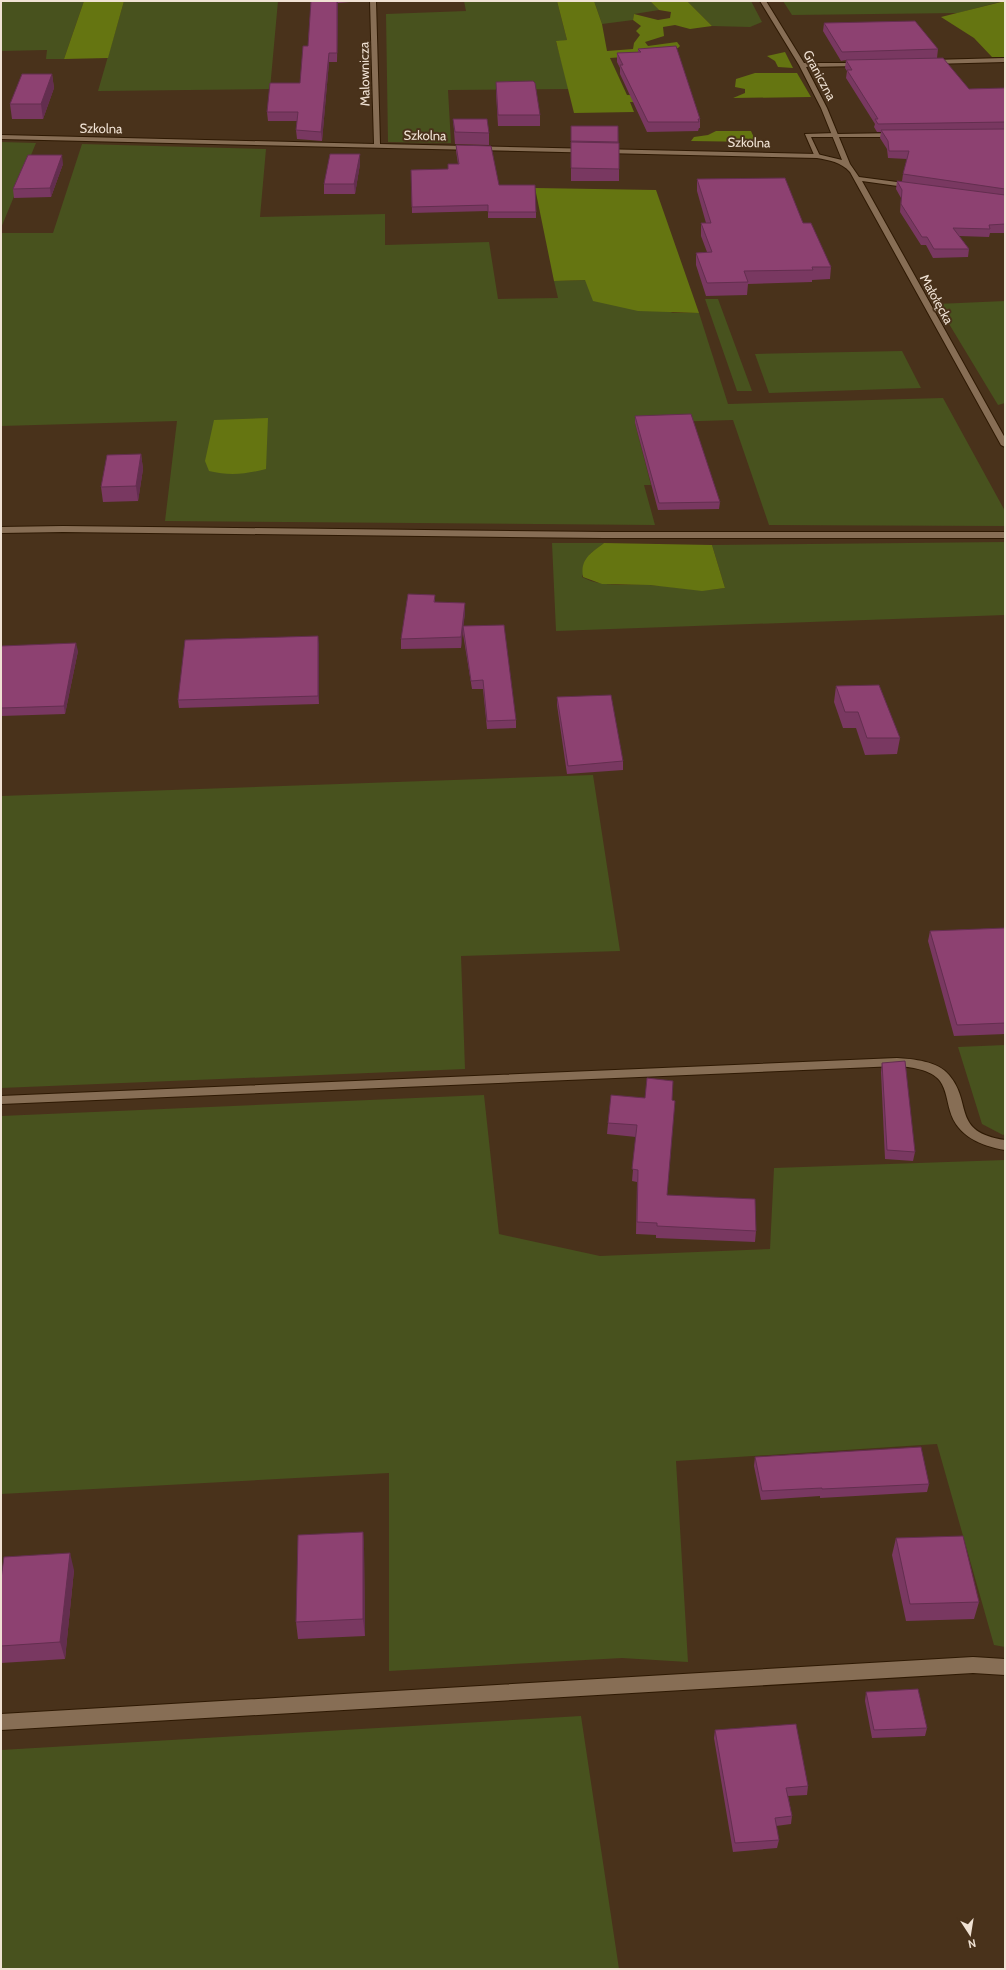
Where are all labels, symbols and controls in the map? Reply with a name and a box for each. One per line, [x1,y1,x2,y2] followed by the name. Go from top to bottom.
[355,41,373,106] street label: Malownicza
[800,47,840,103] street label: Graniczna
[79,120,123,136] street label: Szkolna
[403,127,447,143] street label: Szkolna
[727,134,771,150] street label: Szkolna
[917,271,958,327] street label: Małołęcka
[950,1914,990,1954] north arrow
[967,1936,977,1951] text: N

